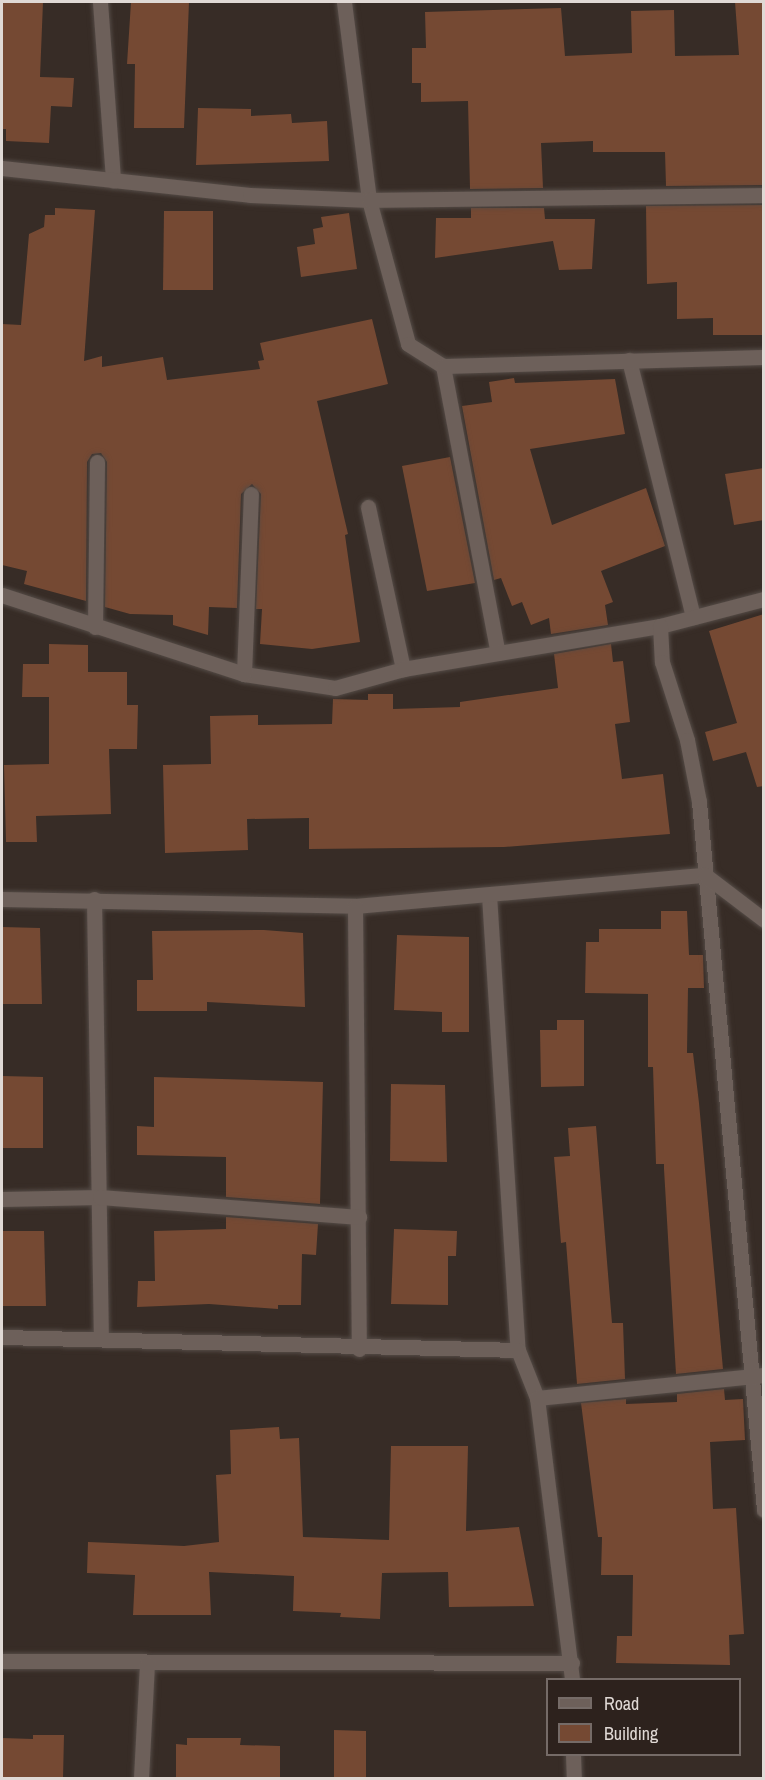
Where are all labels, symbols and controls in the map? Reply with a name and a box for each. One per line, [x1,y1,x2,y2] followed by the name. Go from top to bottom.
[546,1678,741,1756] legend
[604,1691,639,1716] text: Road
[604,1721,658,1746] text: Building

